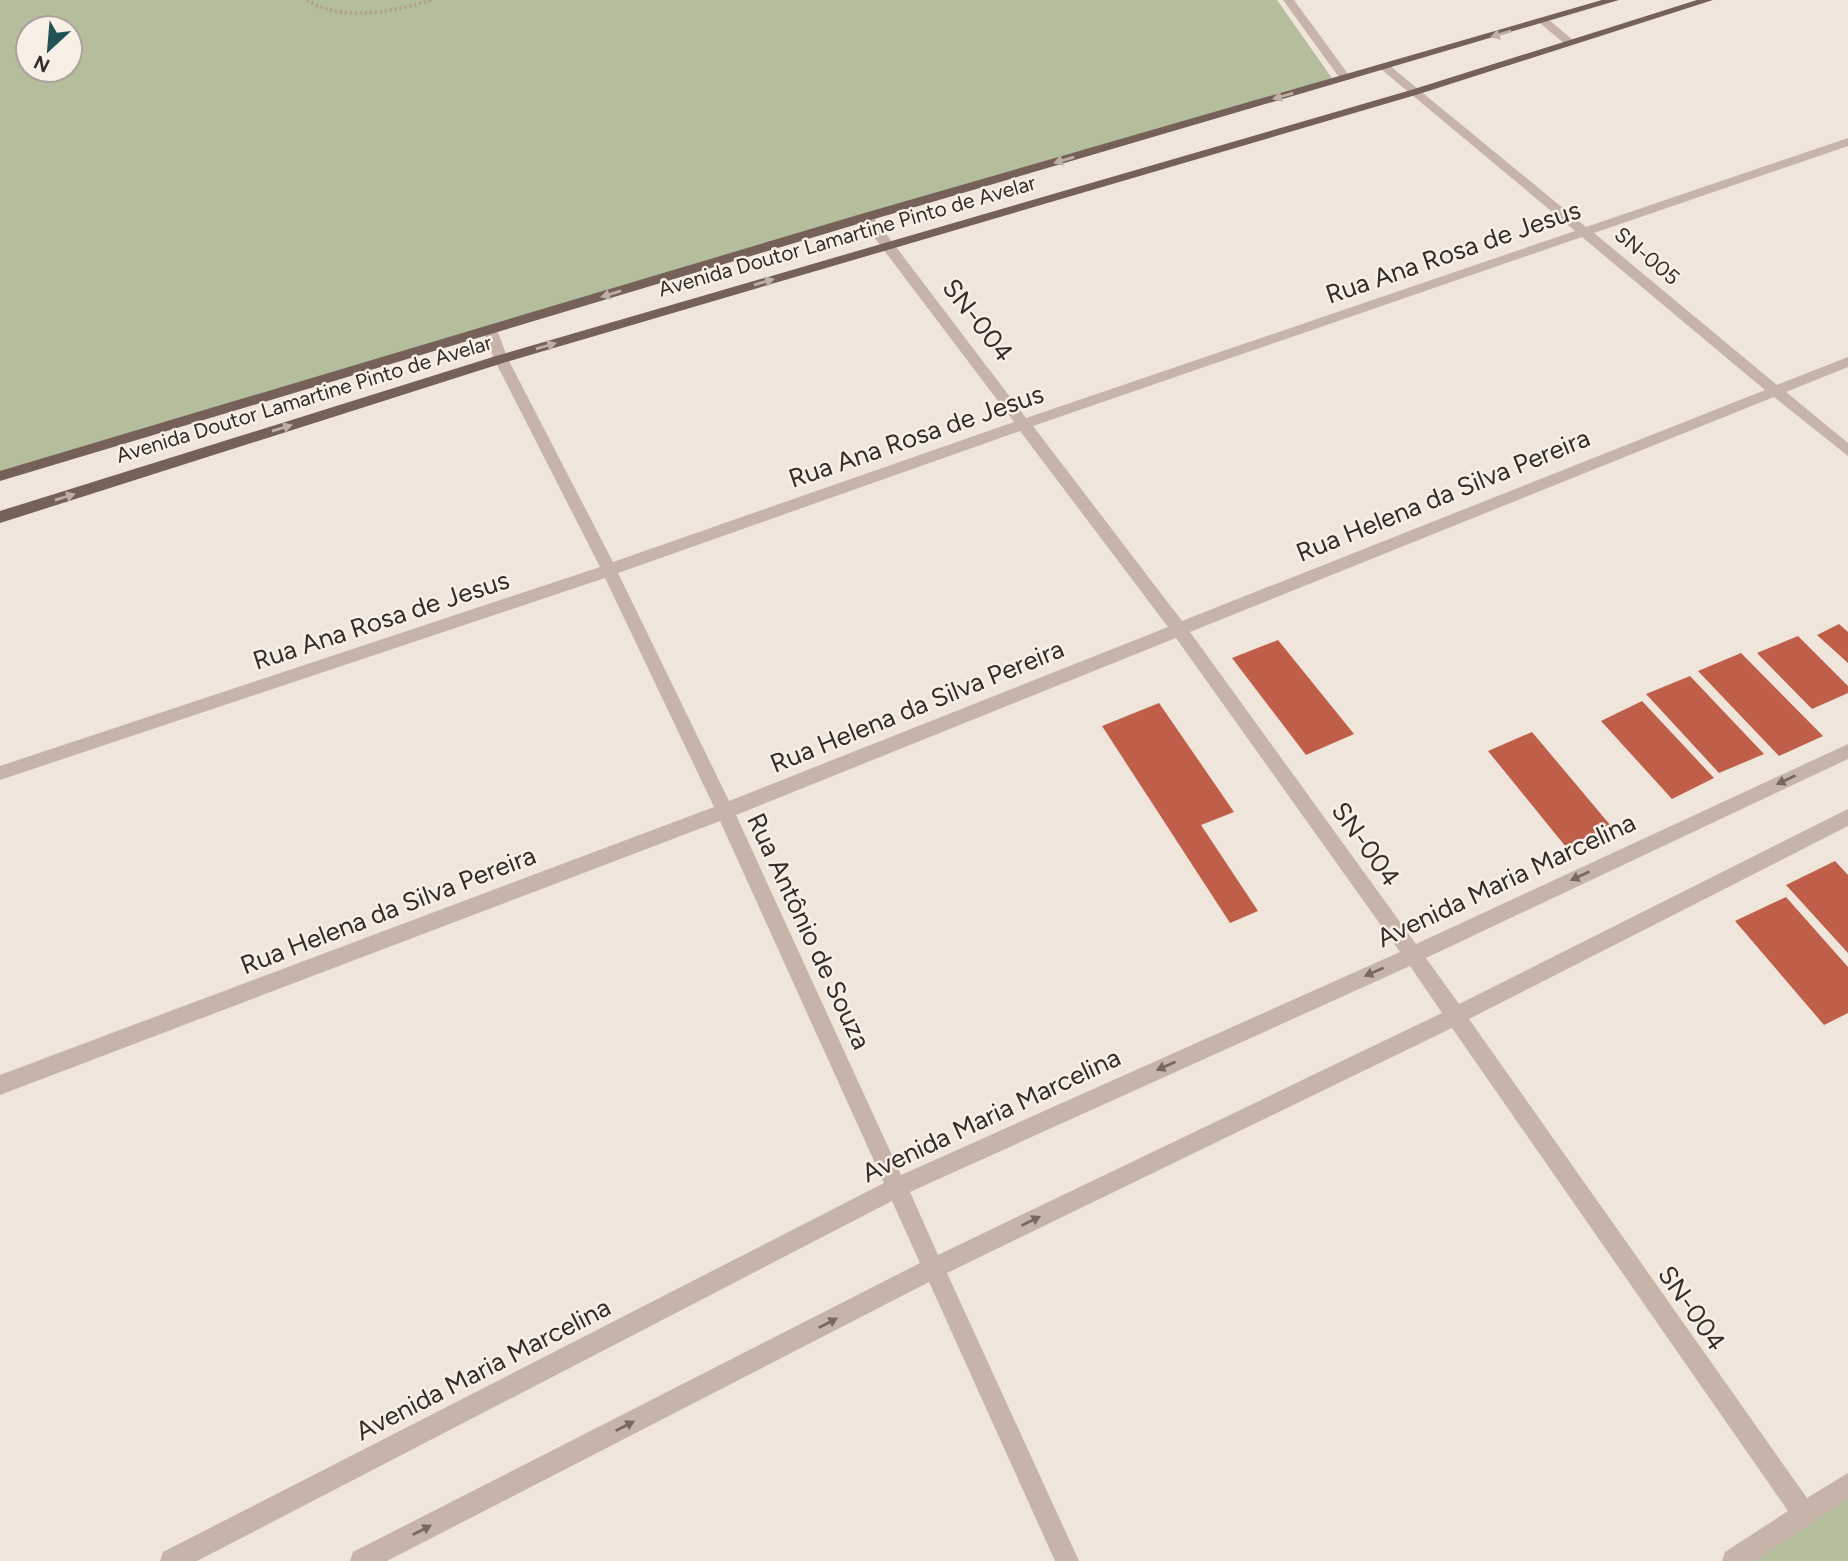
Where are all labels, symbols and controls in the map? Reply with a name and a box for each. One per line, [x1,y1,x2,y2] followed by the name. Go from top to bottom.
[14,14,84,84] north arrow
[1491,29,1512,39] one-way arrow
[30,50,53,77] text: N
[1272,92,1293,102] one-way arrow
[1053,155,1074,165] one-way arrow
[655,170,1039,302] street label: Avenida Doutor Lamartine Pinto de Avelar
[1321,193,1585,311] street label: Rua Ana Rosa de Jesus
[1610,221,1685,290] street label: SN-005
[936,272,1020,368] street label: SN-004
[754,276,775,286] one-way arrow
[600,289,621,300] one-way arrow
[113,329,495,468] street label: Avenida Doutor Lamartine Pinto de Avelar
[536,340,557,350] one-way arrow
[784,377,1048,495] street label: Rua Ana Rosa de Jesus
[1291,421,1595,569] street label: Rua Helena da Silva Pereira
[272,422,293,433] one-way arrow
[55,491,76,501] one-way arrow
[249,563,513,677] street label: Rua Ana Rosa de Jesus
[765,632,1069,780] street label: Rua Helena da Silva Pereira
[1776,774,1796,786] one-way arrow
[1325,796,1407,892] street label: SN-004
[1372,806,1640,954] street label: Avenida Maria Marcelina
[740,808,878,1054] street label: Rua Antônio de Souza
[236,839,540,981] street label: Rua Helena da Silva Pereira
[1570,871,1590,882] one-way arrow
[1364,966,1384,978] one-way arrow
[857,1041,1125,1189] street label: Avenida Maria Marcelina
[1156,1060,1176,1072] one-way arrow
[1021,1216,1041,1227] one-way arrow
[1651,1259,1733,1357] street label: SN-004
[350,1291,616,1447] street label: Avenida Maria Marcelina
[818,1317,838,1329] one-way arrow
[615,1421,635,1432] one-way arrow
[413,1524,432,1536] one-way arrow

